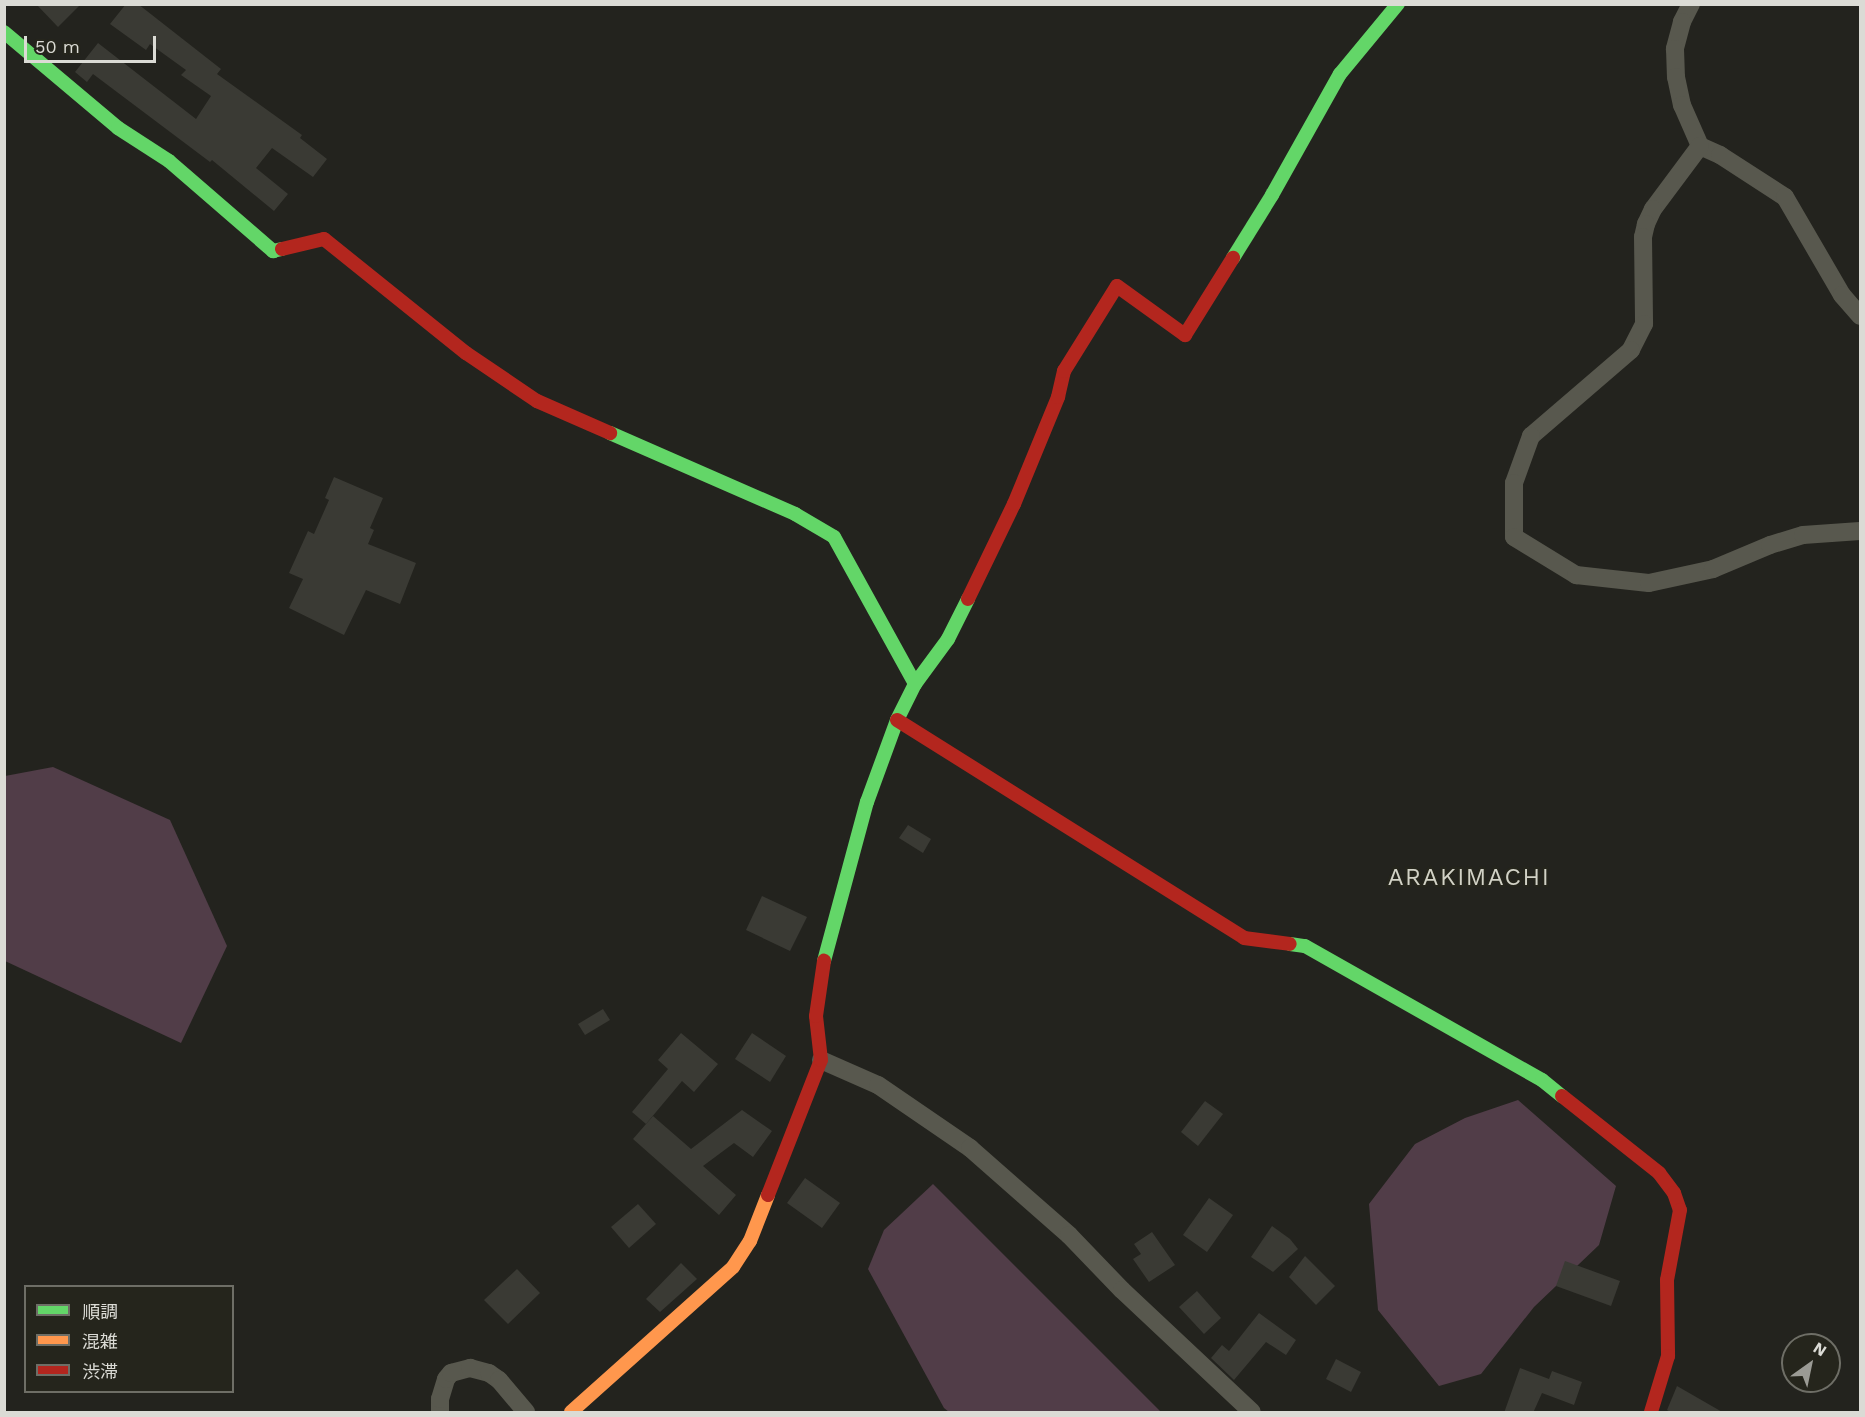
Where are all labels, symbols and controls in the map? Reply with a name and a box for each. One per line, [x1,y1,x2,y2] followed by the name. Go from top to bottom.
[27,24,159,62] scale bar
[35,36,80,57] text: 50 m
[1388,864,1550,892] district label: ARAKIMACHI
[24,1285,234,1393] legend
[82,1301,118,1322] text: 順調
[82,1331,118,1352] text: 混雑
[1781,1333,1841,1393] north arrow
[1810,1338,1830,1360] text: N
[82,1361,118,1382] text: 渋滞

